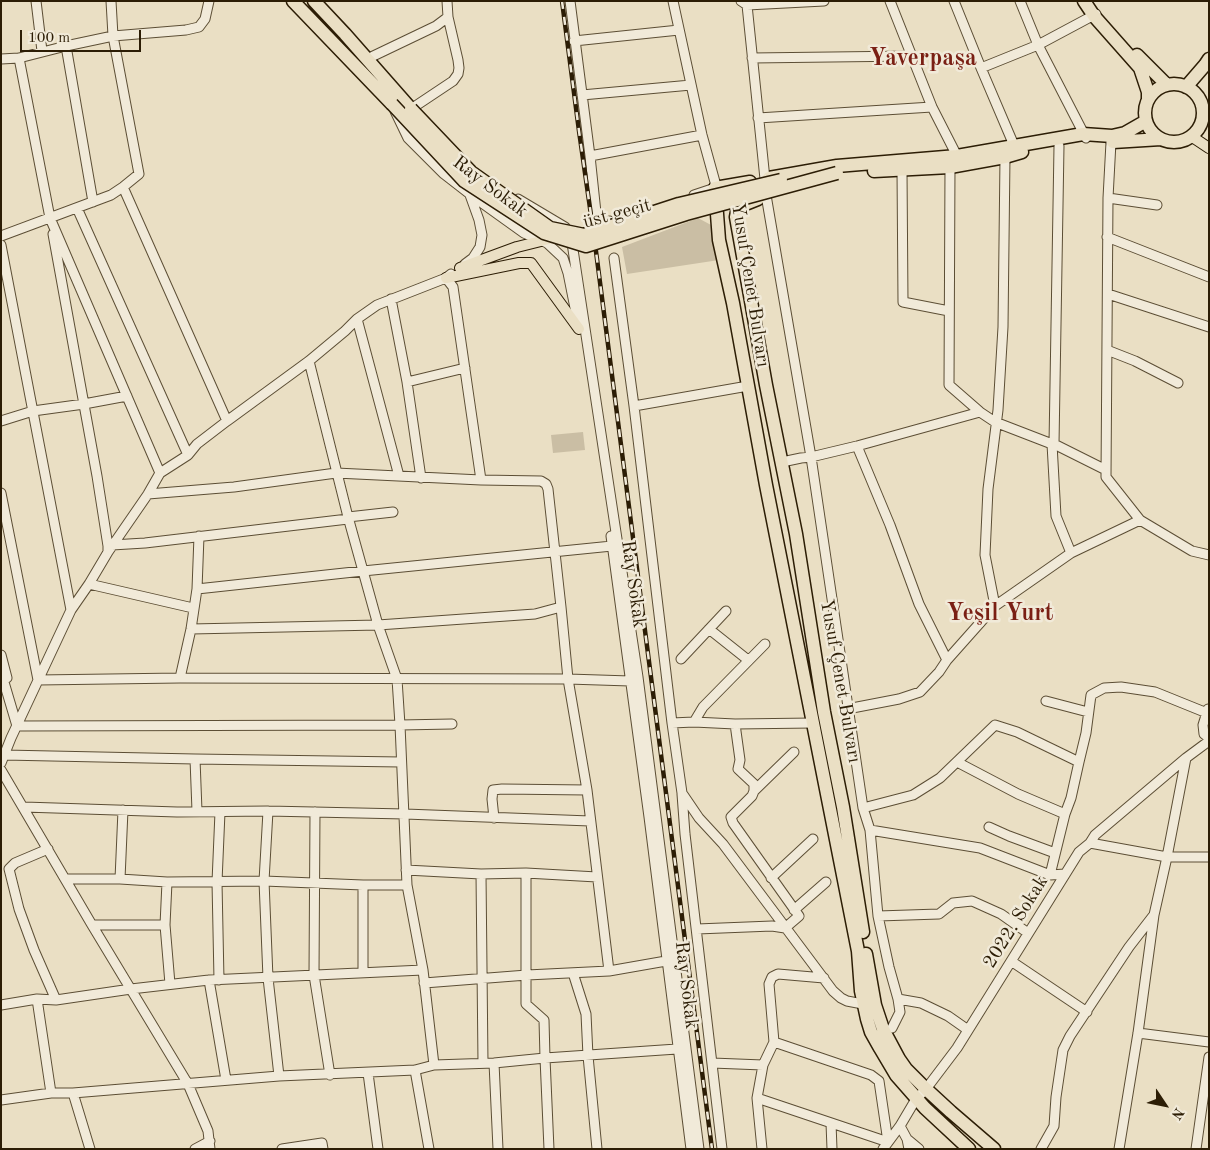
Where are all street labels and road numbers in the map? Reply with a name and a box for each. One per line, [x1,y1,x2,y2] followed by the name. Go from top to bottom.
[448,151,532,223] street label: Ray Sokak
[581,194,653,234] street label: üst geçit
[726,201,774,369] street label: Yusuf Çenet Bulvarı
[616,539,650,629] street label: Ray Sokak
[814,597,866,765] street label: Yusuf Çenet Bulvarı
[978,871,1054,973] street label: 2022. Sokak
[669,940,703,1030] street label: Ray Sokak

